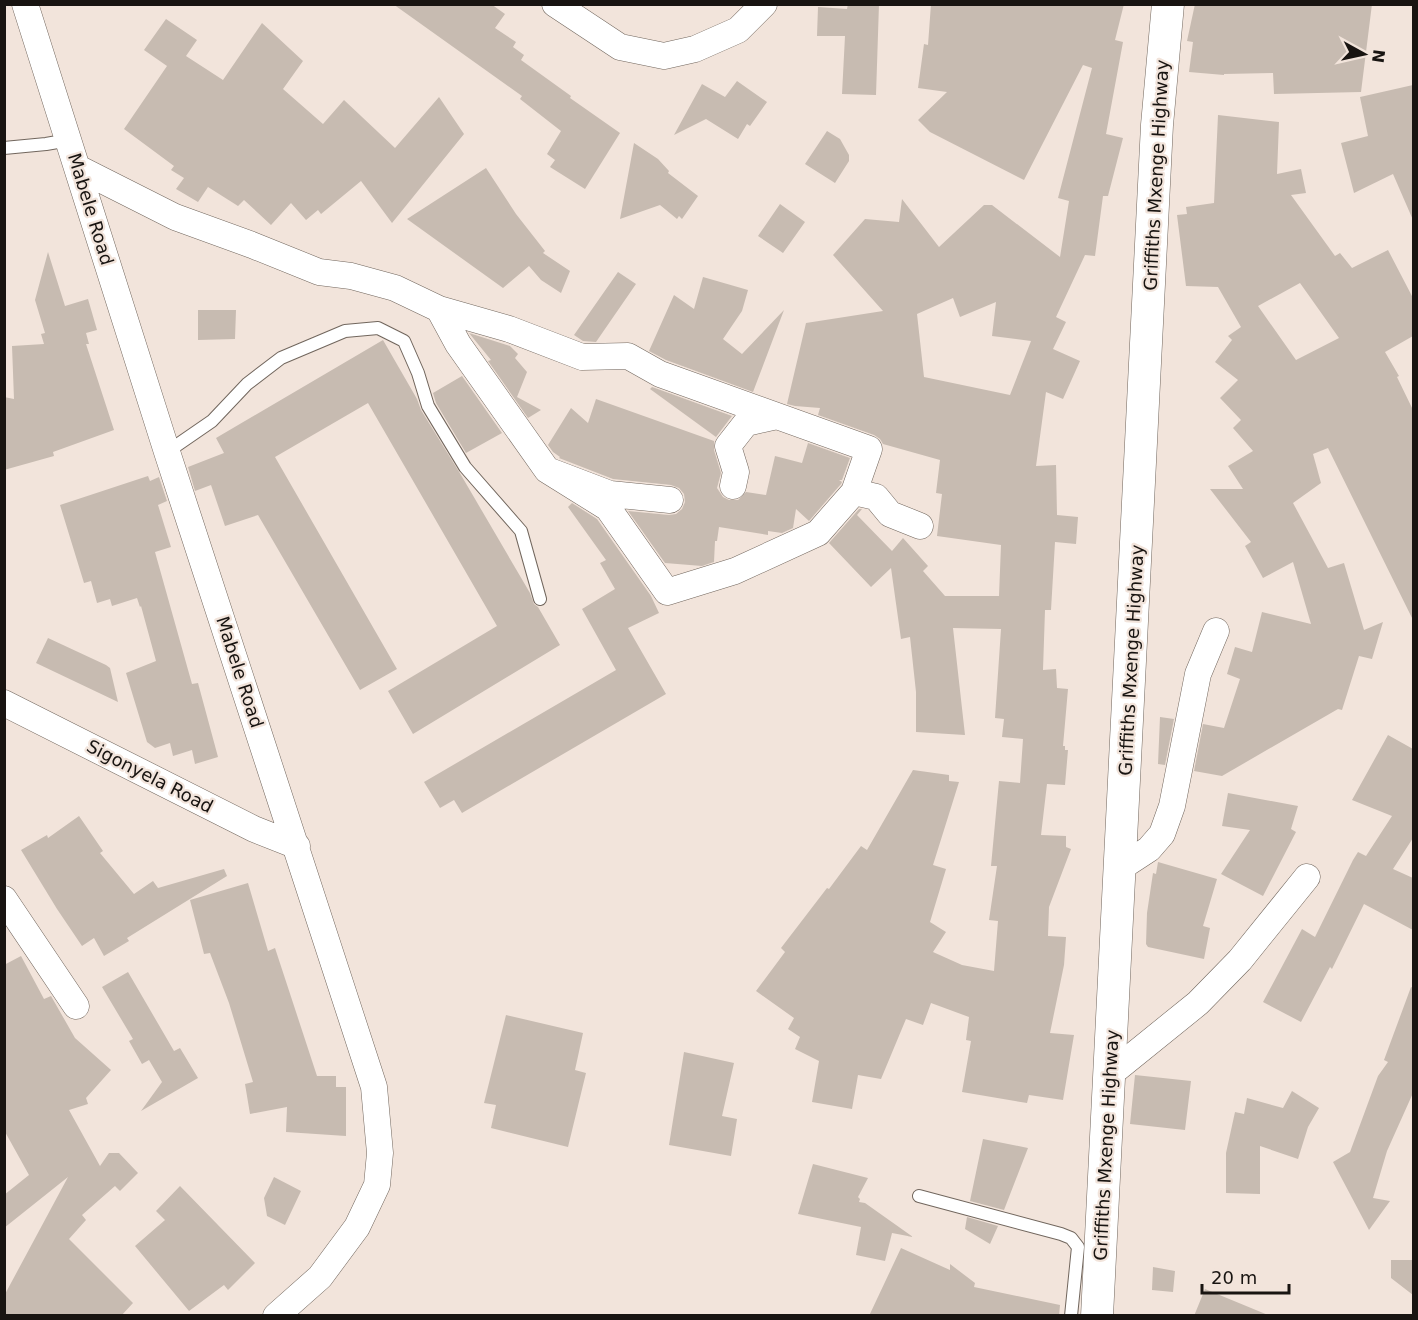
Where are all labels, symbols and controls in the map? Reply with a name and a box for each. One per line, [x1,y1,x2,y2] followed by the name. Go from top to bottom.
[1334,24,1394,84] north arrow
[1368,48,1389,64] text: N
[1139,59,1173,291] street label: Griffiths Mxenge Highway
[64,150,118,268] street label: Mabele Road
[1114,544,1148,776] street label: Griffiths Mxenge Highway
[212,614,268,730] street label: Mabele Road
[83,735,217,817] street label: Sigonyela Road
[1089,1029,1123,1261] street label: Griffiths Mxenge Highway
[1202,1257,1289,1295] scale bar
[1211,1267,1257,1288] text: 20 m

